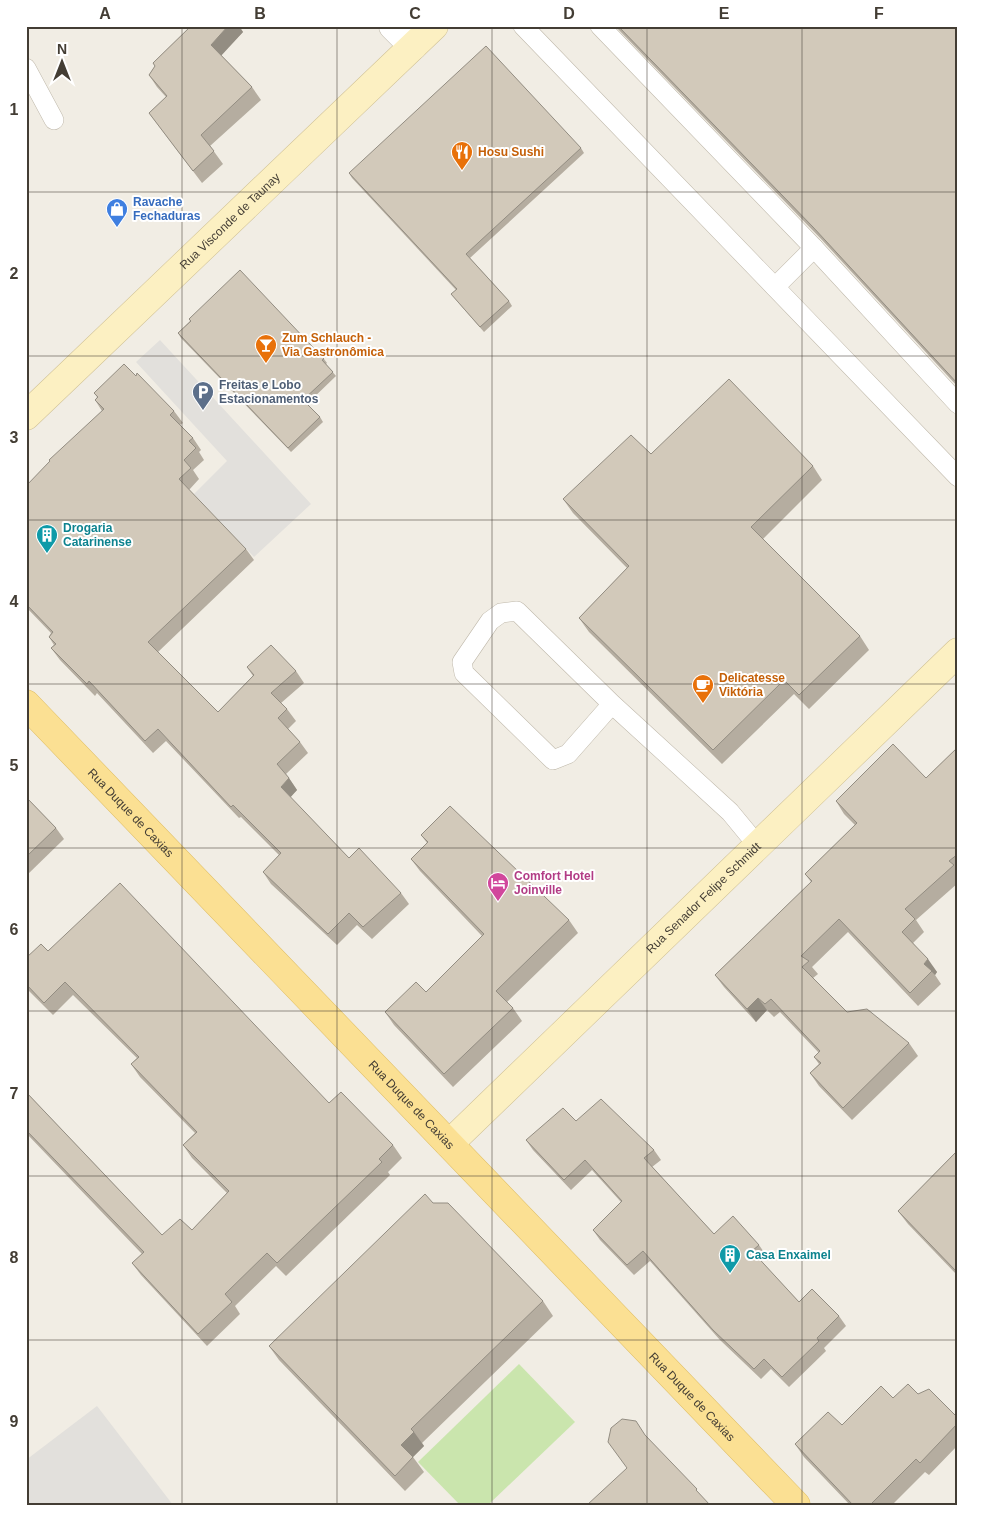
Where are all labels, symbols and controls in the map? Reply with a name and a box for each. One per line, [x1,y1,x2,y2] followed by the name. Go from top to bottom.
[99,5,111,22] text: A
[254,5,266,22] text: B
[409,5,421,22] text: C
[563,5,575,22] text: D
[719,5,730,22] text: E
[874,5,884,22] text: F
[38,38,88,88] north arrow
[57,41,67,57] text: N
[10,101,19,118] text: 1
[450,140,474,171] restaurant icon: Hosu Sushi
[478,145,544,159] place label: Hosu Sushi
[177,170,283,272] street label: Rua Visconde de Taunay
[133,195,201,223] place label: Ravache Fechaduras
[105,197,129,228] shop icon: Ravache Fechaduras
[10,265,19,282] text: 2
[282,331,384,359] place label: Zum Schlauch - Via Gastronômica
[254,333,278,364] bar icon: Zum Schlauch - Via Gastronômica
[219,378,319,406] place label: Freitas e Lobo Estacionamentos
[191,380,215,411] parking icon: Freitas e Lobo Estacionamentos
[10,429,19,446] text: 3
[63,521,132,549] place label: Drogaria Catarinense
[35,523,59,554] building icon: Drogaria Catarinense
[10,593,19,610] text: 4
[719,671,785,699] place label: Delicatesse Viktória
[691,673,715,704] cafe icon: Delicatesse Viktória
[10,757,19,774] text: 5
[85,766,176,860] street label: Rua Duque de Caxias
[643,839,764,956] street label: Rua Senador Felipe Schmidt
[514,869,594,897] place label: Comfort Hotel Joinville
[486,871,510,902] hotel icon: Comfort Hotel Joinville
[10,921,19,938] text: 6
[366,1058,457,1152] street label: Rua Duque de Caxias
[10,1085,19,1102] text: 7
[718,1243,742,1274] building icon: Casa Enxaimel
[746,1248,831,1262] place label: Casa Enxaimel
[10,1249,19,1266] text: 8
[646,1350,738,1444] street label: Rua Duque de Caxias
[10,1413,19,1430] text: 9

